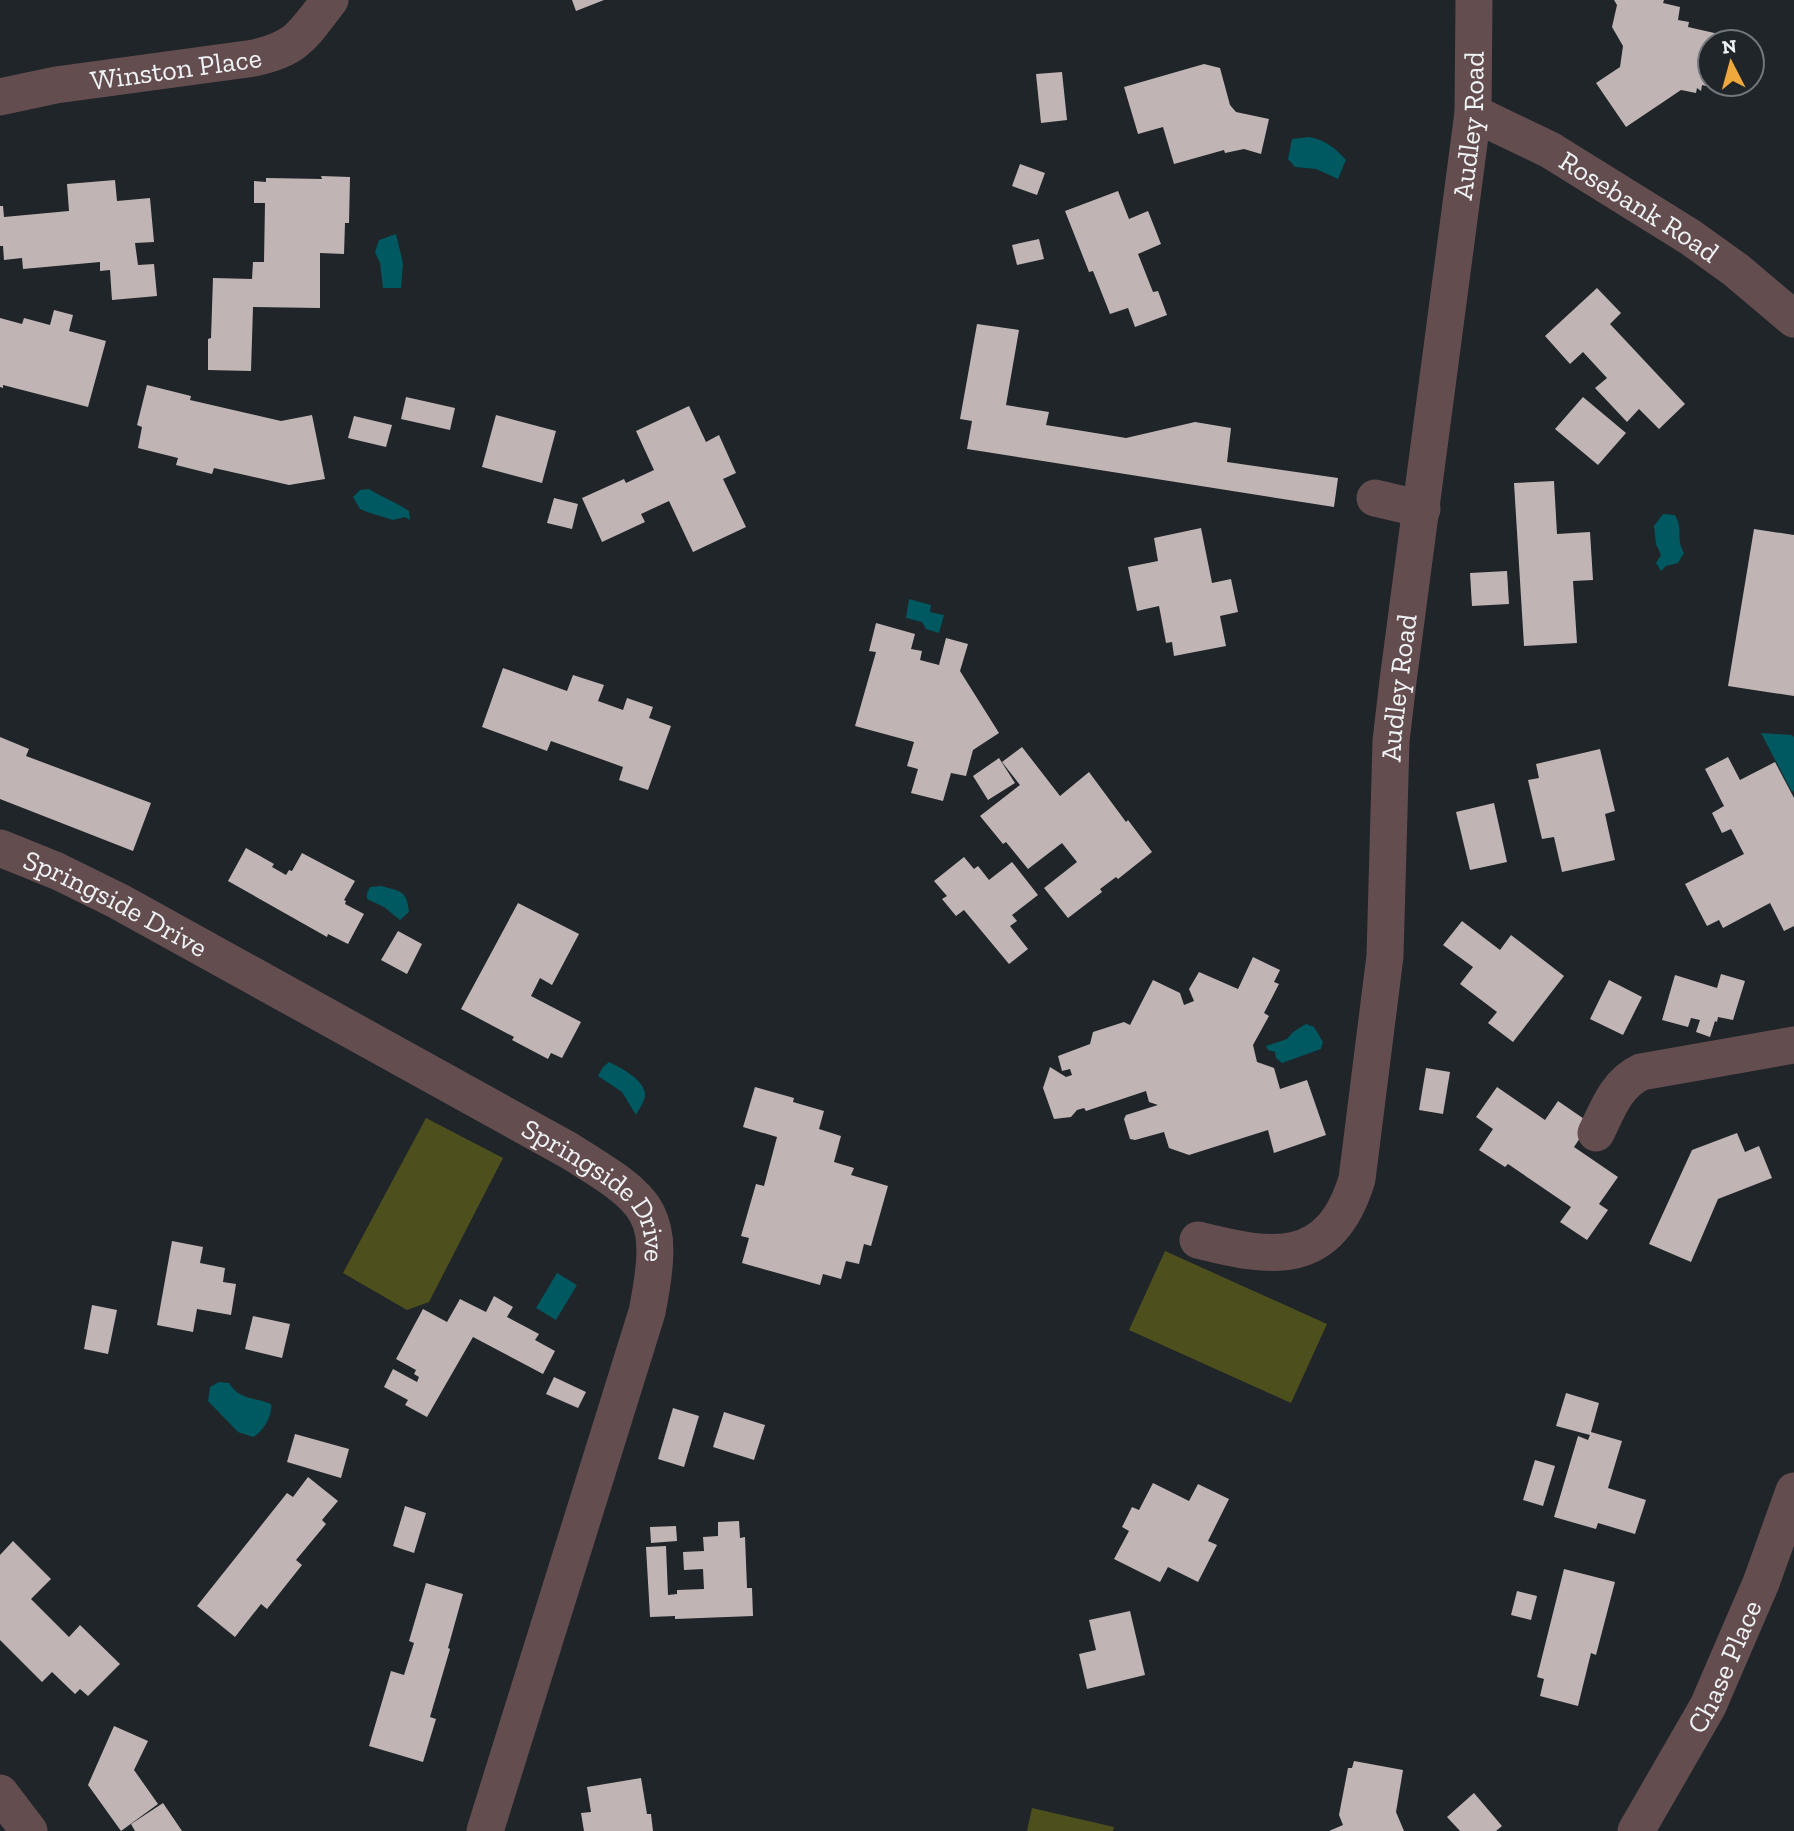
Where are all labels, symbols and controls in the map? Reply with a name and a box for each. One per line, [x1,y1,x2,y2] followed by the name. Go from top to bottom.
[1696,28,1766,98] north arrow
[1721,34,1738,59] text: N
[88,41,265,97] street label: Winston Place
[1446,51,1491,202] street label: Audley Road
[1553,144,1725,269] street label: Rosebank Road
[1374,612,1424,762] street label: Audley Road
[19,843,213,964] street label: Springside Drive
[516,1112,671,1263] street label: Springside Drive
[1680,1595,1769,1739] street label: Chase Place

